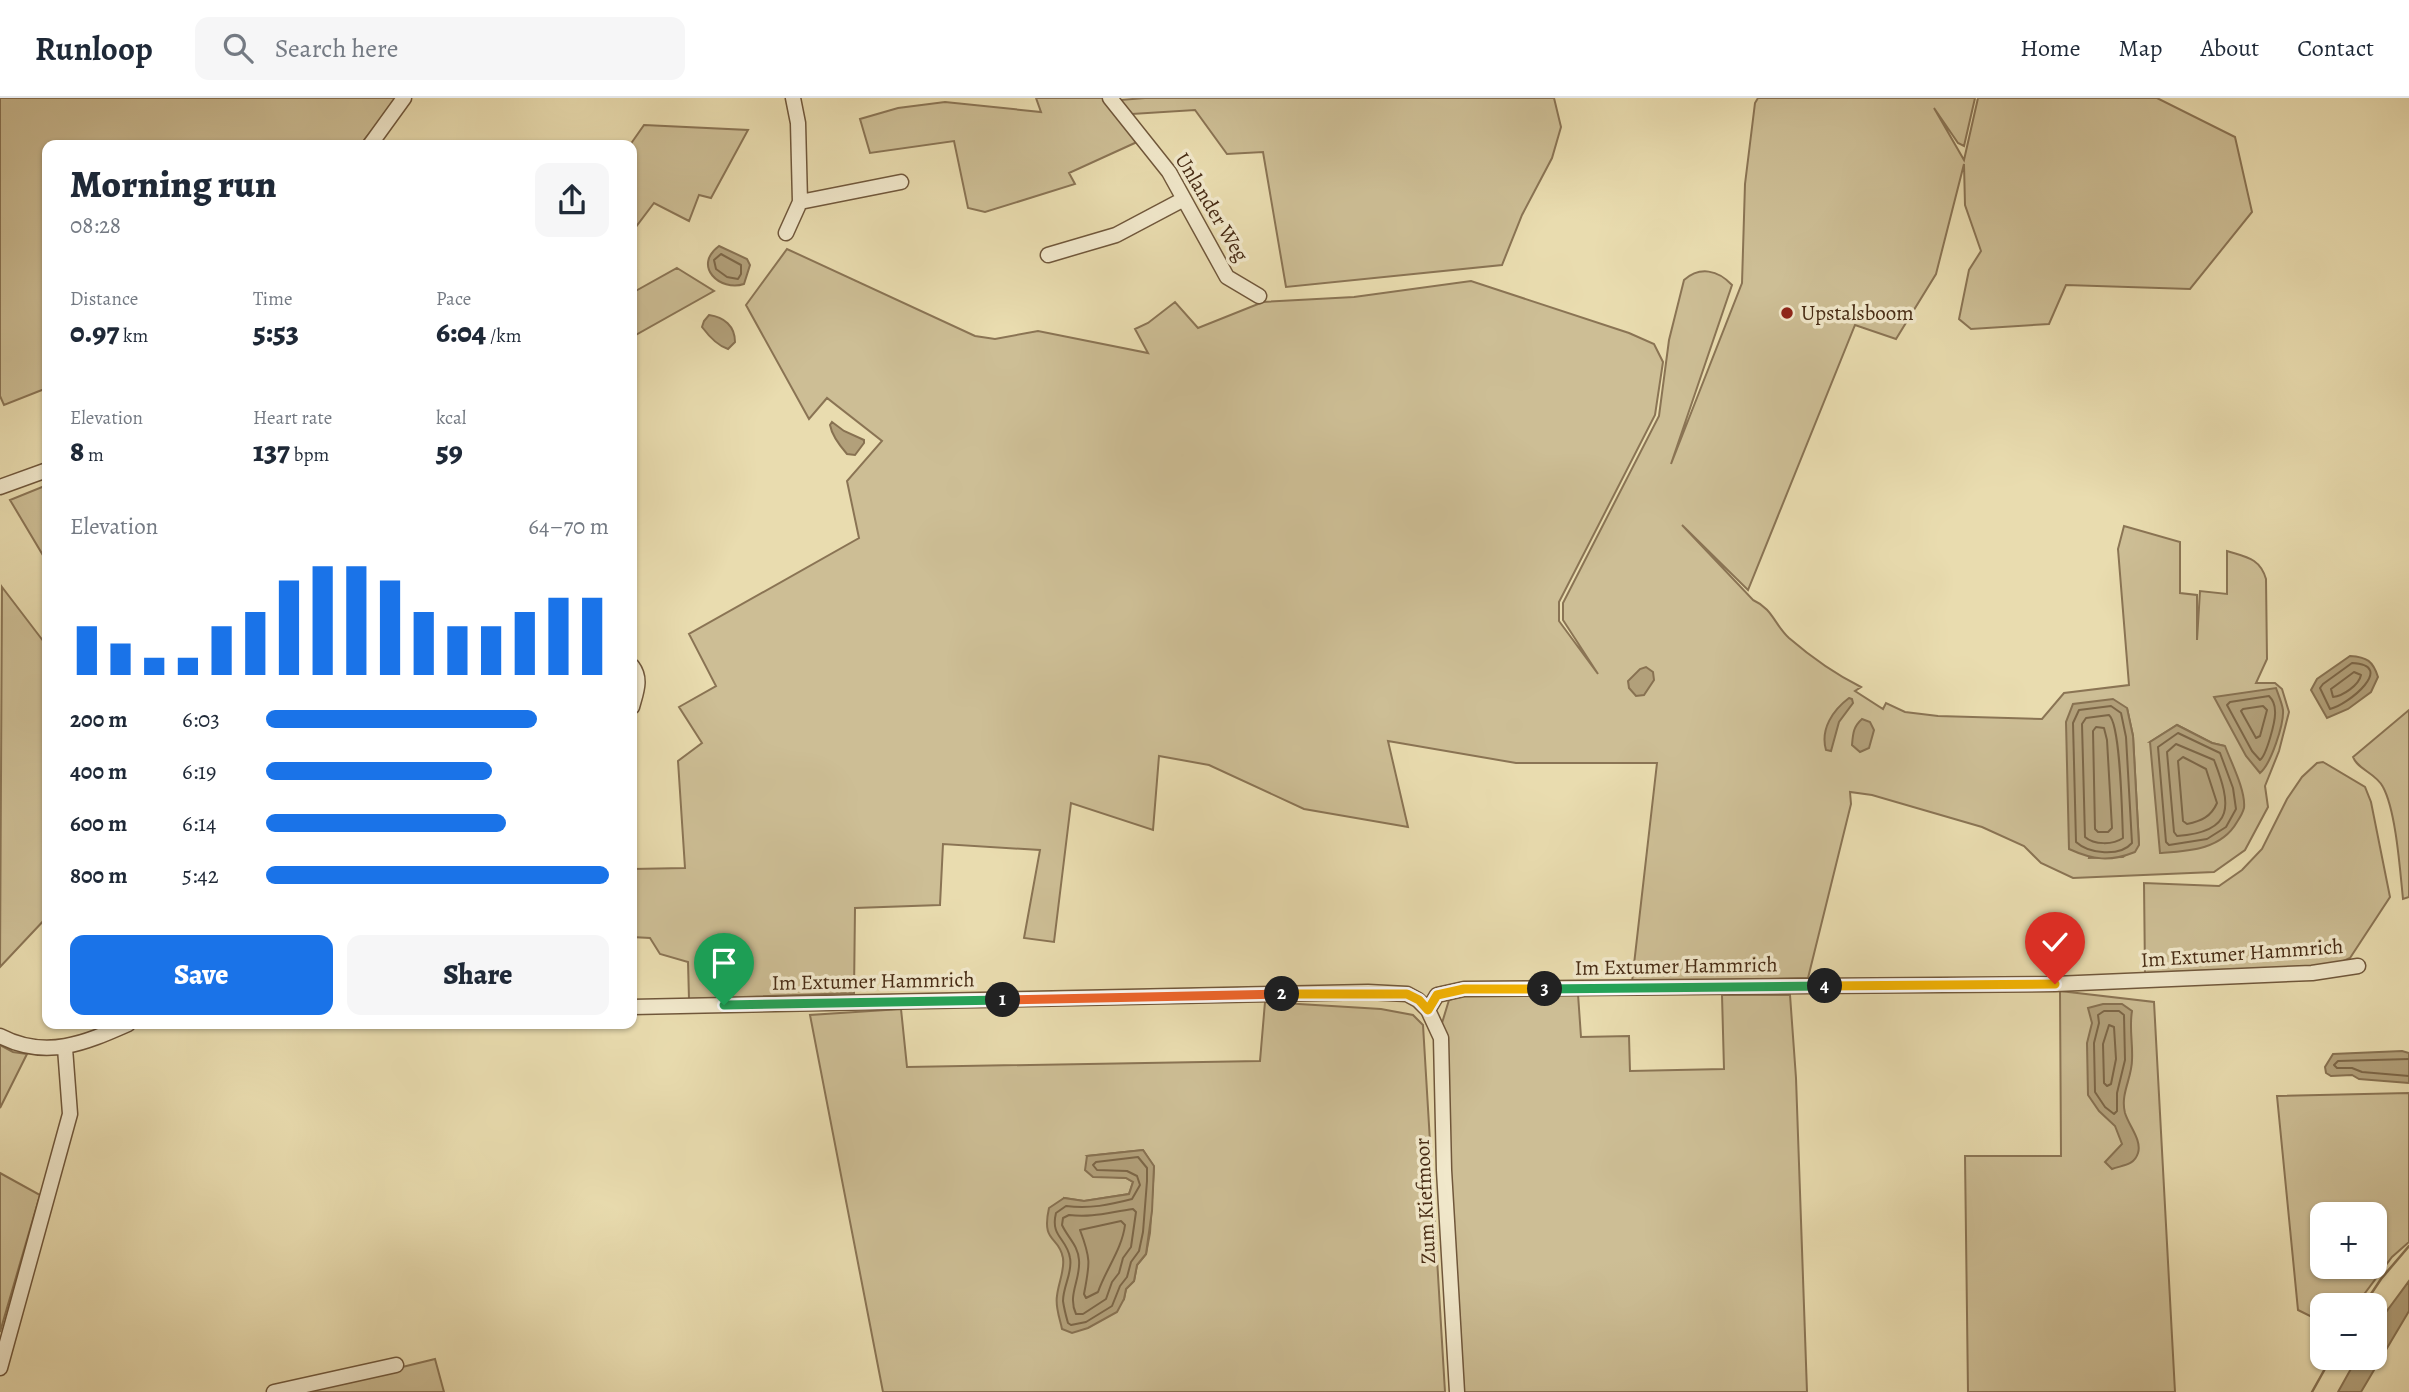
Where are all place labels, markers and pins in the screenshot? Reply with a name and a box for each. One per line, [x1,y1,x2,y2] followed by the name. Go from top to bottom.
[1801,299,1914,327] place label: Upstalsboom
[1779,305,1795,321] marker: Upstalsboom
[2025,912,2085,984] pin
[694,933,754,1005] pin
[1808,968,1842,1004] pin: 4
[1528,972,1562,1006] pin: 3
[1264,976,1300,1012] pin: 2
[986,982,1020,1018] pin: 1

